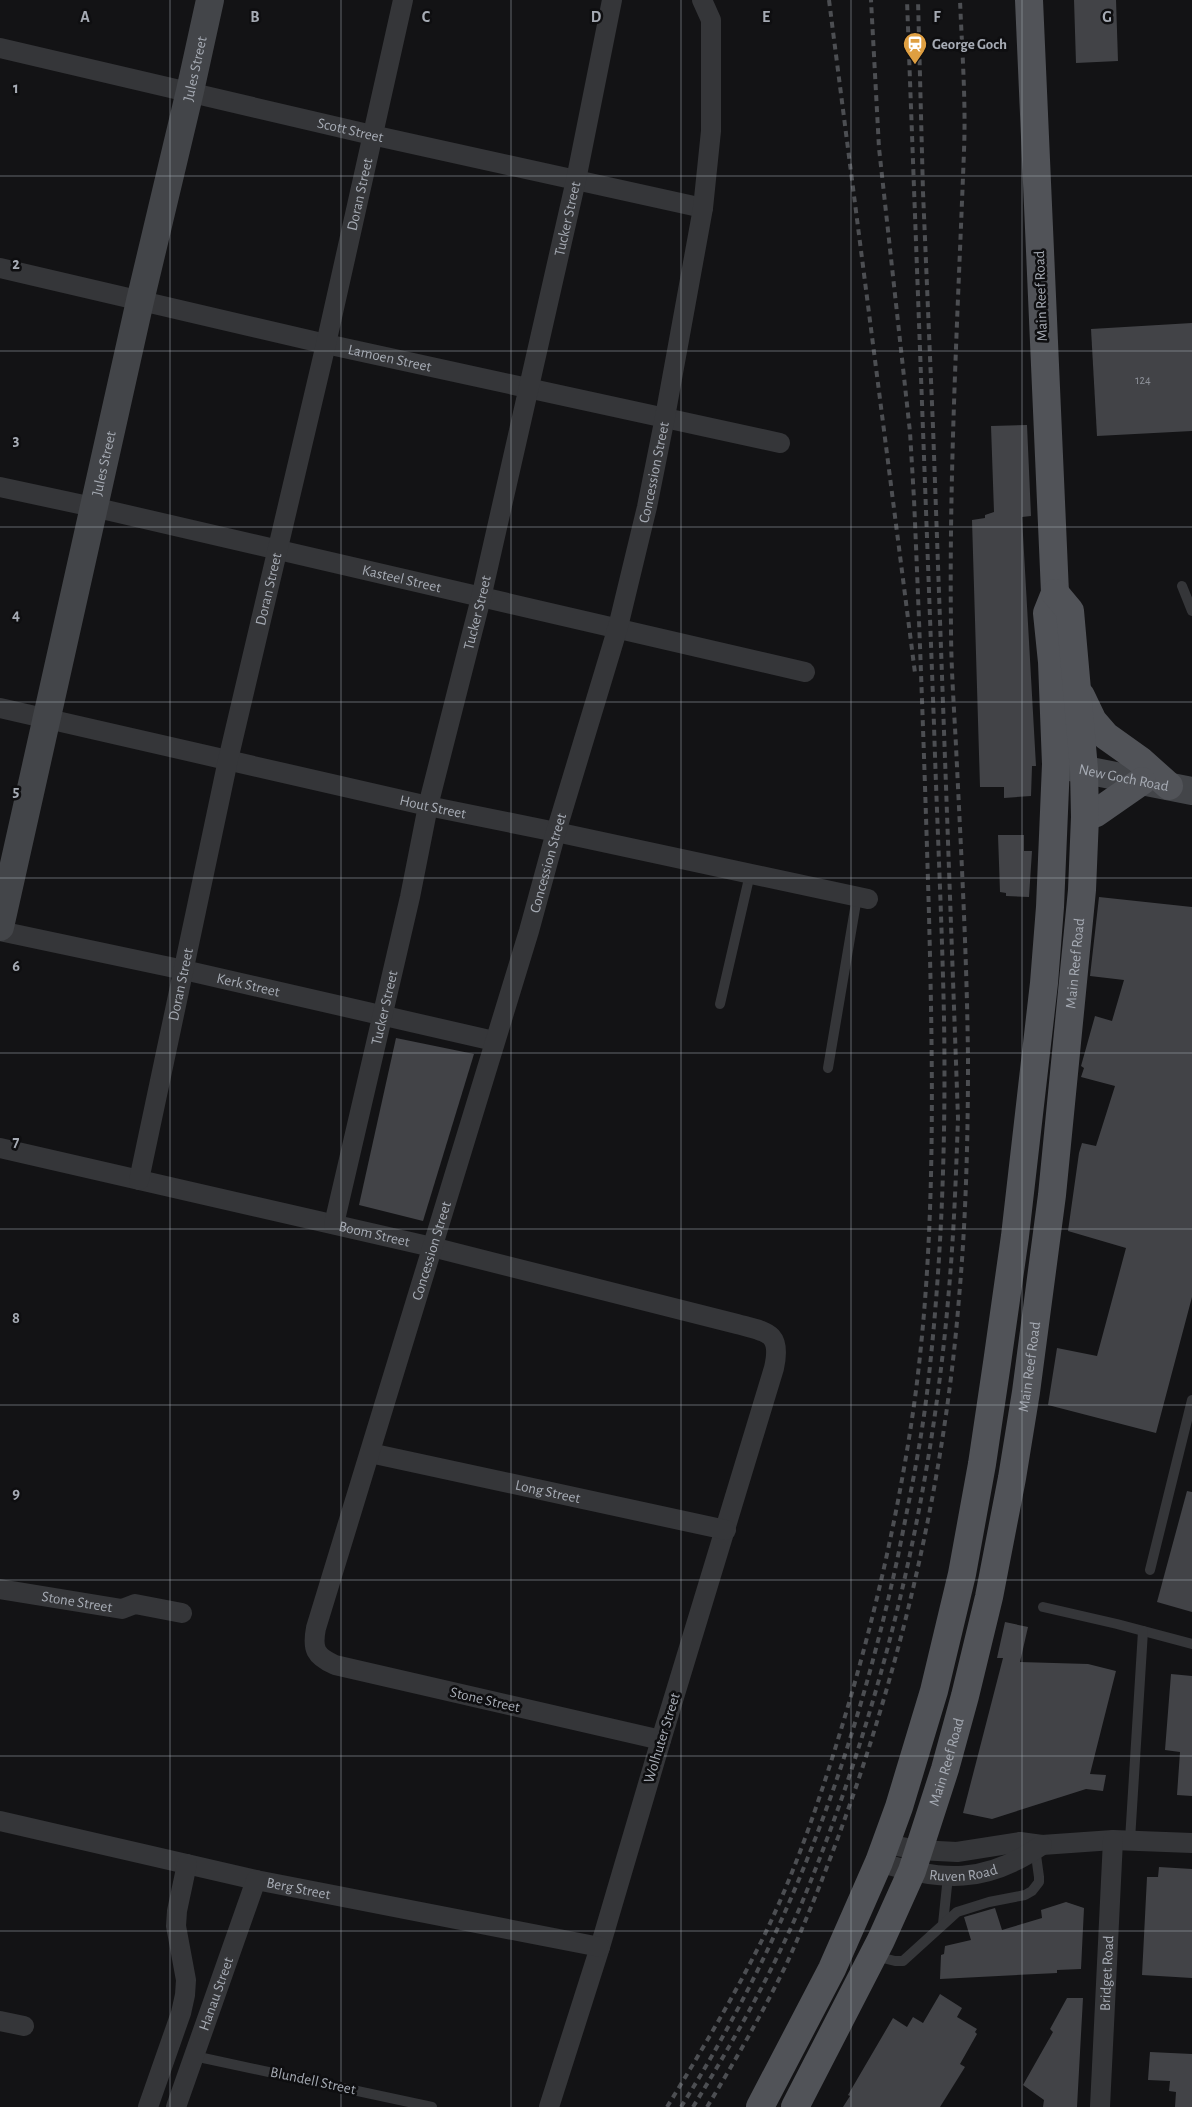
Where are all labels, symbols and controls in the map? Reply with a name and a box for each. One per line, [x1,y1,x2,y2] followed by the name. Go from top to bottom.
[80,9,90,25] text: A
[250,9,260,25] text: B
[422,9,431,25] text: C
[591,9,602,25] text: D
[762,9,770,25] text: E
[933,9,941,25] text: F
[1102,9,1112,25] text: G
[902,31,928,65] station icon: George Goch
[180,35,209,103] street label: Jules Street
[932,37,1007,52] place label: George Goch
[13,80,19,96] text: 1
[316,115,385,145] street label: Scott Street
[344,156,375,232] street label: Doran Street
[551,180,583,257] street label: Tucker Street
[1032,250,1050,342] street label: Main Reef Road
[12,256,20,272] text: 2
[347,342,433,374] street label: Lamoen Street
[1135,374,1151,386] house number: 124
[636,420,671,524] street label: Concession Street
[89,429,118,497] street label: Jules Street
[13,432,20,448] text: 3
[252,551,284,627] street label: Doran Street
[361,562,443,595] street label: Kasteel Street
[461,574,493,651] street label: Tucker Street
[12,607,20,623] text: 4
[1077,761,1170,794] street label: New Goch Road
[13,783,20,799] text: 5
[398,792,468,821] street label: Hout Street
[527,811,569,914] street label: Concession Street
[1063,917,1087,1009] street label: Main Reef Road
[165,946,196,1022] street label: Doran Street
[12,958,20,974] text: 6
[368,969,400,1046] street label: Tucker Street
[215,970,281,999] street label: Kerk Street
[13,1134,20,1150] text: 7
[409,1199,454,1302] street label: Concession Street
[337,1218,411,1249] street label: Boom Street
[12,1310,20,1326] text: 8
[1015,1320,1043,1413] street label: Main Reef Road
[514,1477,582,1506] street label: Long Street
[12,1485,20,1501] text: 9
[41,1588,114,1615] street label: Stone Street
[449,1685,522,1715] street label: Stone Street
[641,1691,683,1785] street label: Wolhuter Street
[926,1716,966,1808] street label: Main Reef Road
[928,1862,999,1884] street label: Ruven Road
[265,1875,332,1902] street label: Berg Street
[1097,1935,1116,2011] street label: Bridget Road
[196,1955,236,2033] street label: Hanau Street
[269,2065,357,2097] street label: Blundell Street

